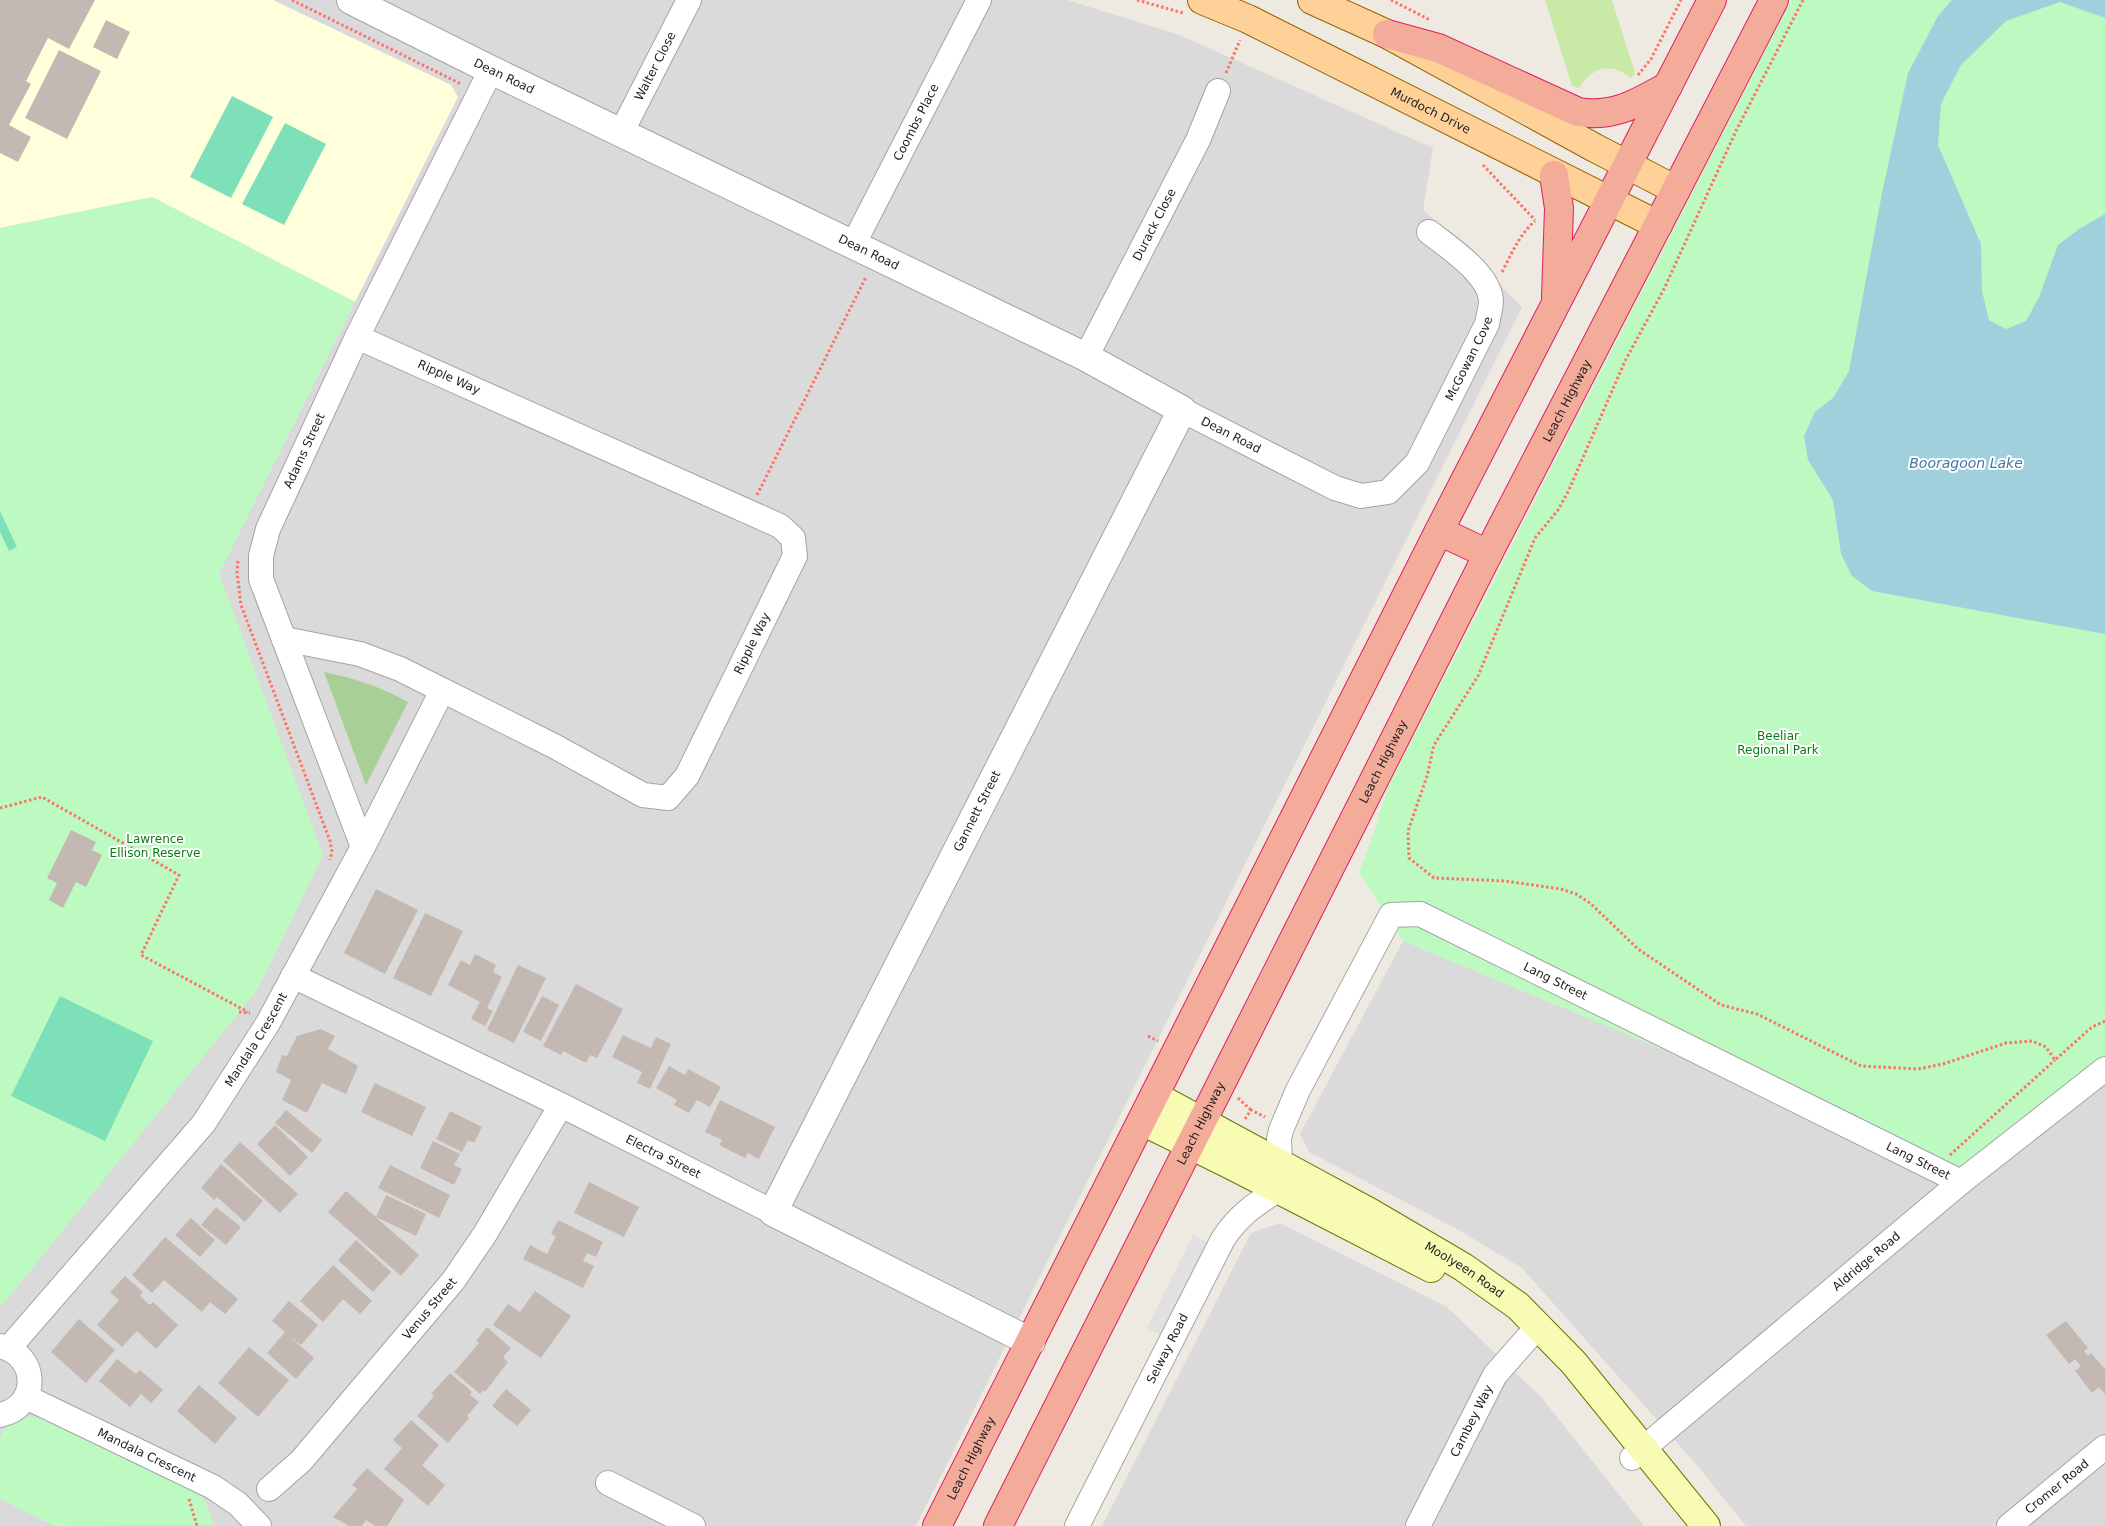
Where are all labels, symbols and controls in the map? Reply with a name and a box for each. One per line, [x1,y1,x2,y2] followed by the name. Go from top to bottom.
[632,29,679,103] street label: Walter Close
[471,56,537,97] street label: Dean Road
[891,82,942,163] street label: Coombs Place
[1388,85,1473,137] street label: Murdoch Drive
[1130,186,1179,263] street label: Durack Close
[836,232,901,273] street label: Dean Road
[1442,316,1495,403] street label: McGowan Cove
[416,357,482,397] street label: Ripple Way
[1540,357,1594,444] street label: Leach Highway
[281,411,328,490] street label: Adams Street
[1199,414,1263,456] street label: Dean Road
[1909,455,2023,471] water label: Booragoon Lake
[731,610,773,677] street label: Ripple Way
[1357,718,1410,805] street label: Leach Highway
[1737,729,1819,757] park label: Beeliar Regional Park
[951,768,1004,854] street label: Gannett Street
[110,832,200,860] park label: Lawrence Ellison Reserve
[1521,959,1590,1003] street label: Lang Street
[222,990,290,1089] street label: Mandala Crescent
[1174,1079,1228,1167] street label: Leach Highway
[623,1132,703,1182] street label: Electra Street
[1884,1139,1953,1183] street label: Lang Street
[1830,1229,1903,1294] street label: Aldridge Road
[1422,1239,1507,1301] street label: Moolyeen Road
[400,1275,460,1342] street label: Venus Street
[1144,1311,1191,1386] street label: Selway Road
[1447,1383,1496,1459] street label: Cambey Way
[944,1414,998,1502] street label: Leach Highway
[95,1425,199,1485] street label: Mandala Crescent
[2022,1456,2092,1517] street label: Cromer Road

